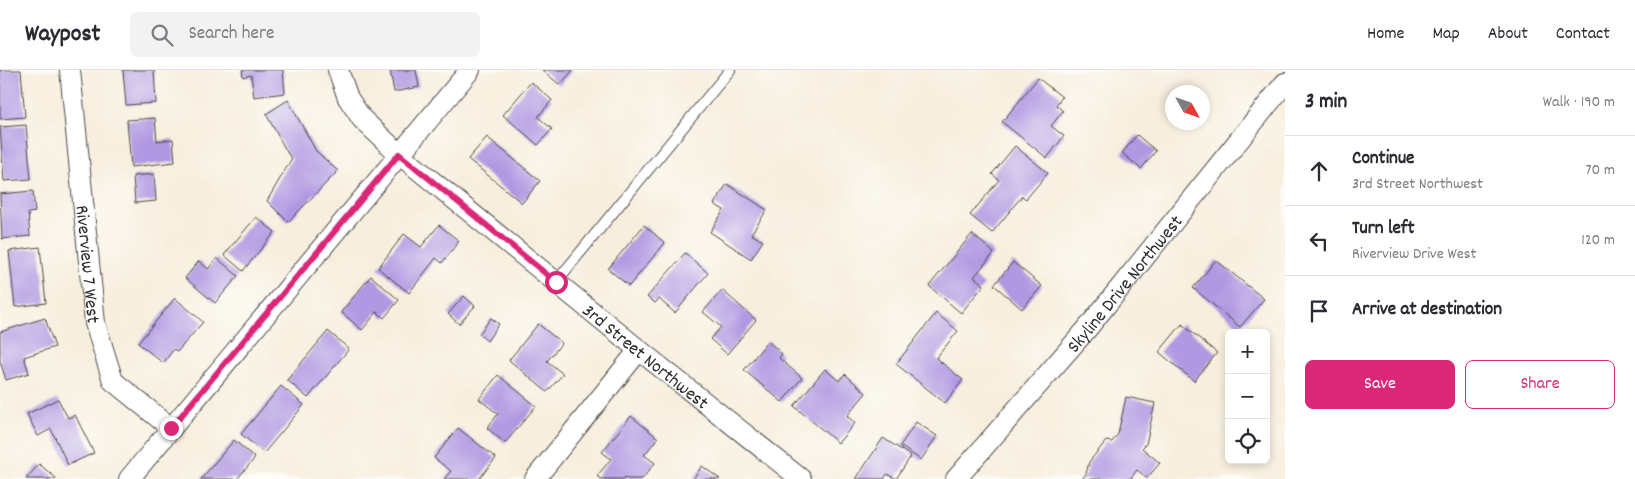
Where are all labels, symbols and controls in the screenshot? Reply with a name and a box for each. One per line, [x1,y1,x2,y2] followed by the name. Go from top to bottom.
[130,12,480,57] search box
[25,18,100,52] text: Waypost
[148,21,176,49] icon: search
[188,21,274,48] text: Search here
[1367,22,1404,47] text: Home
[1432,22,1460,47] text: Map
[1488,22,1528,47] text: About
[1556,22,1610,47] text: Contact
[1165,85,1210,130] north arrow
[1305,88,1347,118] text: 3 min
[1543,91,1615,114] text: Walk · 190 m
[1352,146,1414,173] text: Continue
[1305,157,1333,185] icon: ahead
[1585,159,1615,182] text: 70 m
[1352,173,1483,196] text: 3rd Street Northwest
[66,204,105,325] street label: Riverview 7 West
[1062,210,1191,360] street label: Skyline Drive Northwest
[1352,216,1415,243] text: Turn left
[1305,227,1333,255] icon: left
[1581,229,1615,252] text: 120 m
[1352,243,1476,266] text: Riverview Drive West
[545,271,568,294] route start
[1305,297,1333,325] icon: arrive
[1352,297,1502,324] text: Arrive at destination
[575,299,713,418] street label: 3rd Street Northwest
[1225,329,1270,464] map controls
[1225,329,1270,374] button: +
[1305,360,1455,409] button: Save
[1465,360,1615,409] button: Share
[1225,374,1270,419] button: −
[160,417,183,440] route end
[1225,419,1270,464] button: locate

